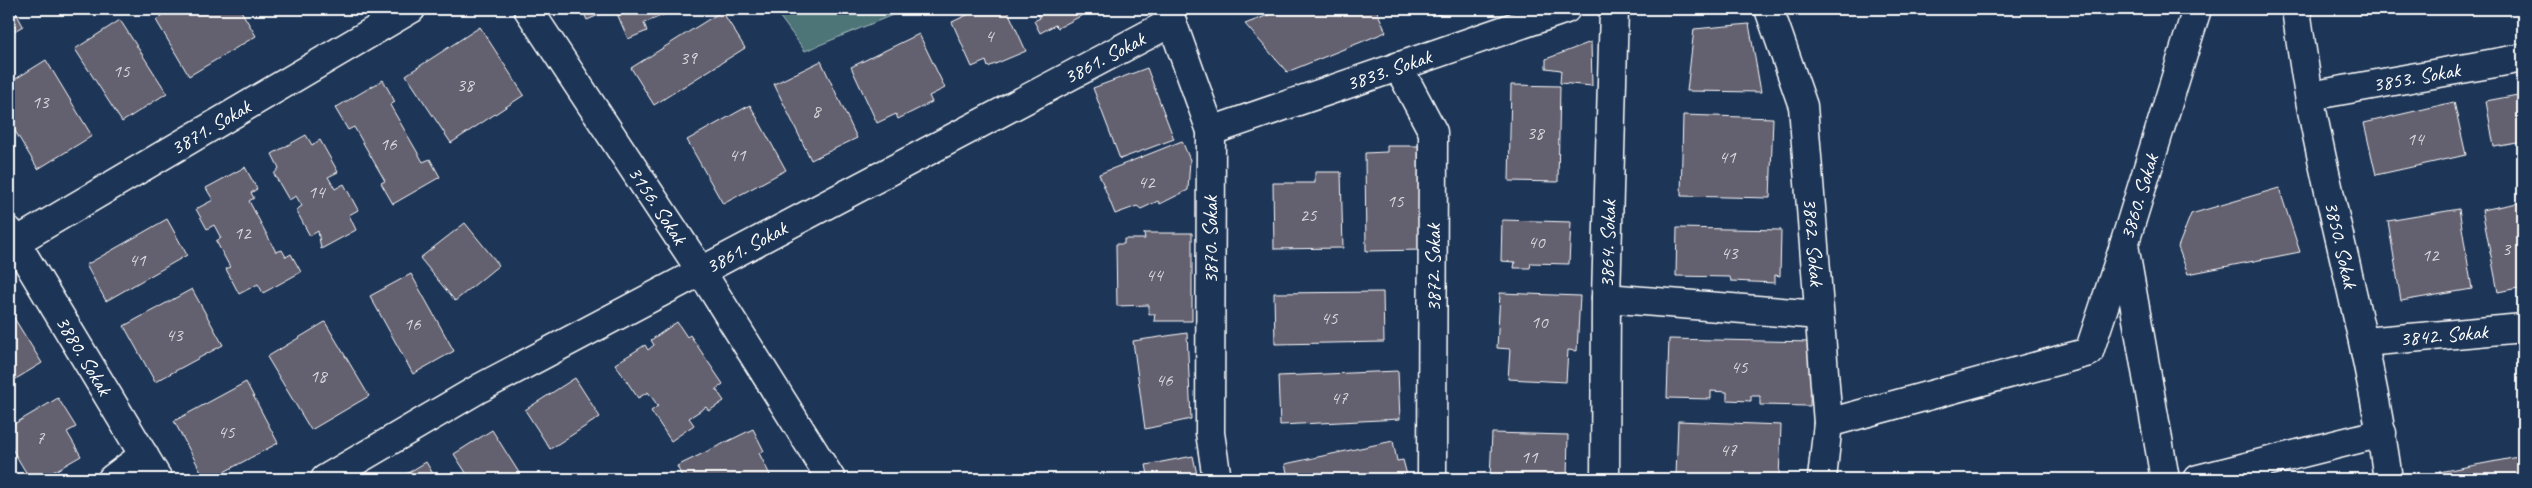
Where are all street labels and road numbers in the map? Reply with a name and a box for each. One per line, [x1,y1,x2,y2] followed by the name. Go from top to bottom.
[1059,25,1151,90] street label: 3861. Sokak
[1343,43,1436,97] street label: 3833. Sokak
[2371,56,2463,98] street label: 3853. Sokak
[166,93,256,161] street label: 3871. Sokak
[2113,150,2165,243] street label: 3860. Sokak
[622,161,693,250] street label: 3156. Sokak
[1197,195,1223,284] street label: 3870. Sokak
[1797,197,1830,288] street label: 3862. Sokak
[1593,198,1622,288] street label: 3864. Sokak
[2319,199,2364,292] street label: 3850. Sokak
[701,214,793,279] street label: 3861. Sokak
[1420,223,1446,312] street label: 3872. Sokak
[50,311,118,401] street label: 3880. Sokak
[2399,318,2490,352] street label: 3842. Sokak

